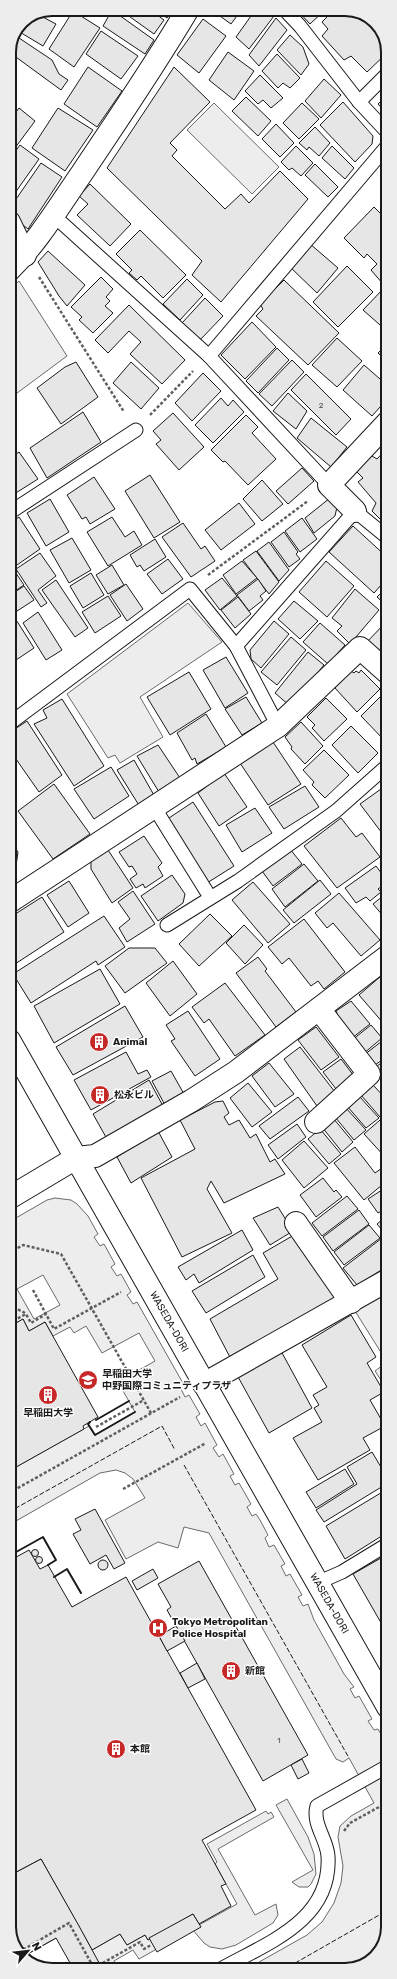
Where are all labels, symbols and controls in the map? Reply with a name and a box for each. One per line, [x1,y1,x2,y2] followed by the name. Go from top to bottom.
[319,401,324,410] house number: 2
[88,1031,110,1053] building icon: Animal
[113,1036,148,1048] place label: Animal
[89,1084,111,1106] building icon: 松永ビル
[114,1089,154,1101] place label: 松永ビル
[147,1289,191,1354] street label: WASEDA-DORI
[102,1368,231,1392] place label: 早稲田大学 中野国際コミュニティプラザ
[77,1369,99,1391] school or university icon: 早稲田大学 中野国際コミュニティプラザ
[37,1384,59,1406] building icon: 早稲田大学
[23,1407,73,1419] place label: 早稲田大学
[307,1571,351,1636] street label: WASEDA-DORI
[172,1616,268,1640] place label: Tokyo Metropolitan Police Hospital
[147,1617,169,1639] hospital icon: Tokyo Metropolitan Police Hospital
[220,1660,242,1682] building icon: 新館
[245,1665,265,1677] place label: 新館
[277,1736,281,1745] house number: 1
[105,1738,127,1760] building icon: 本館
[129,1743,150,1755] place label: 本館
[8,1931,48,1971] north arrow
[29,1940,44,1953] text: N

